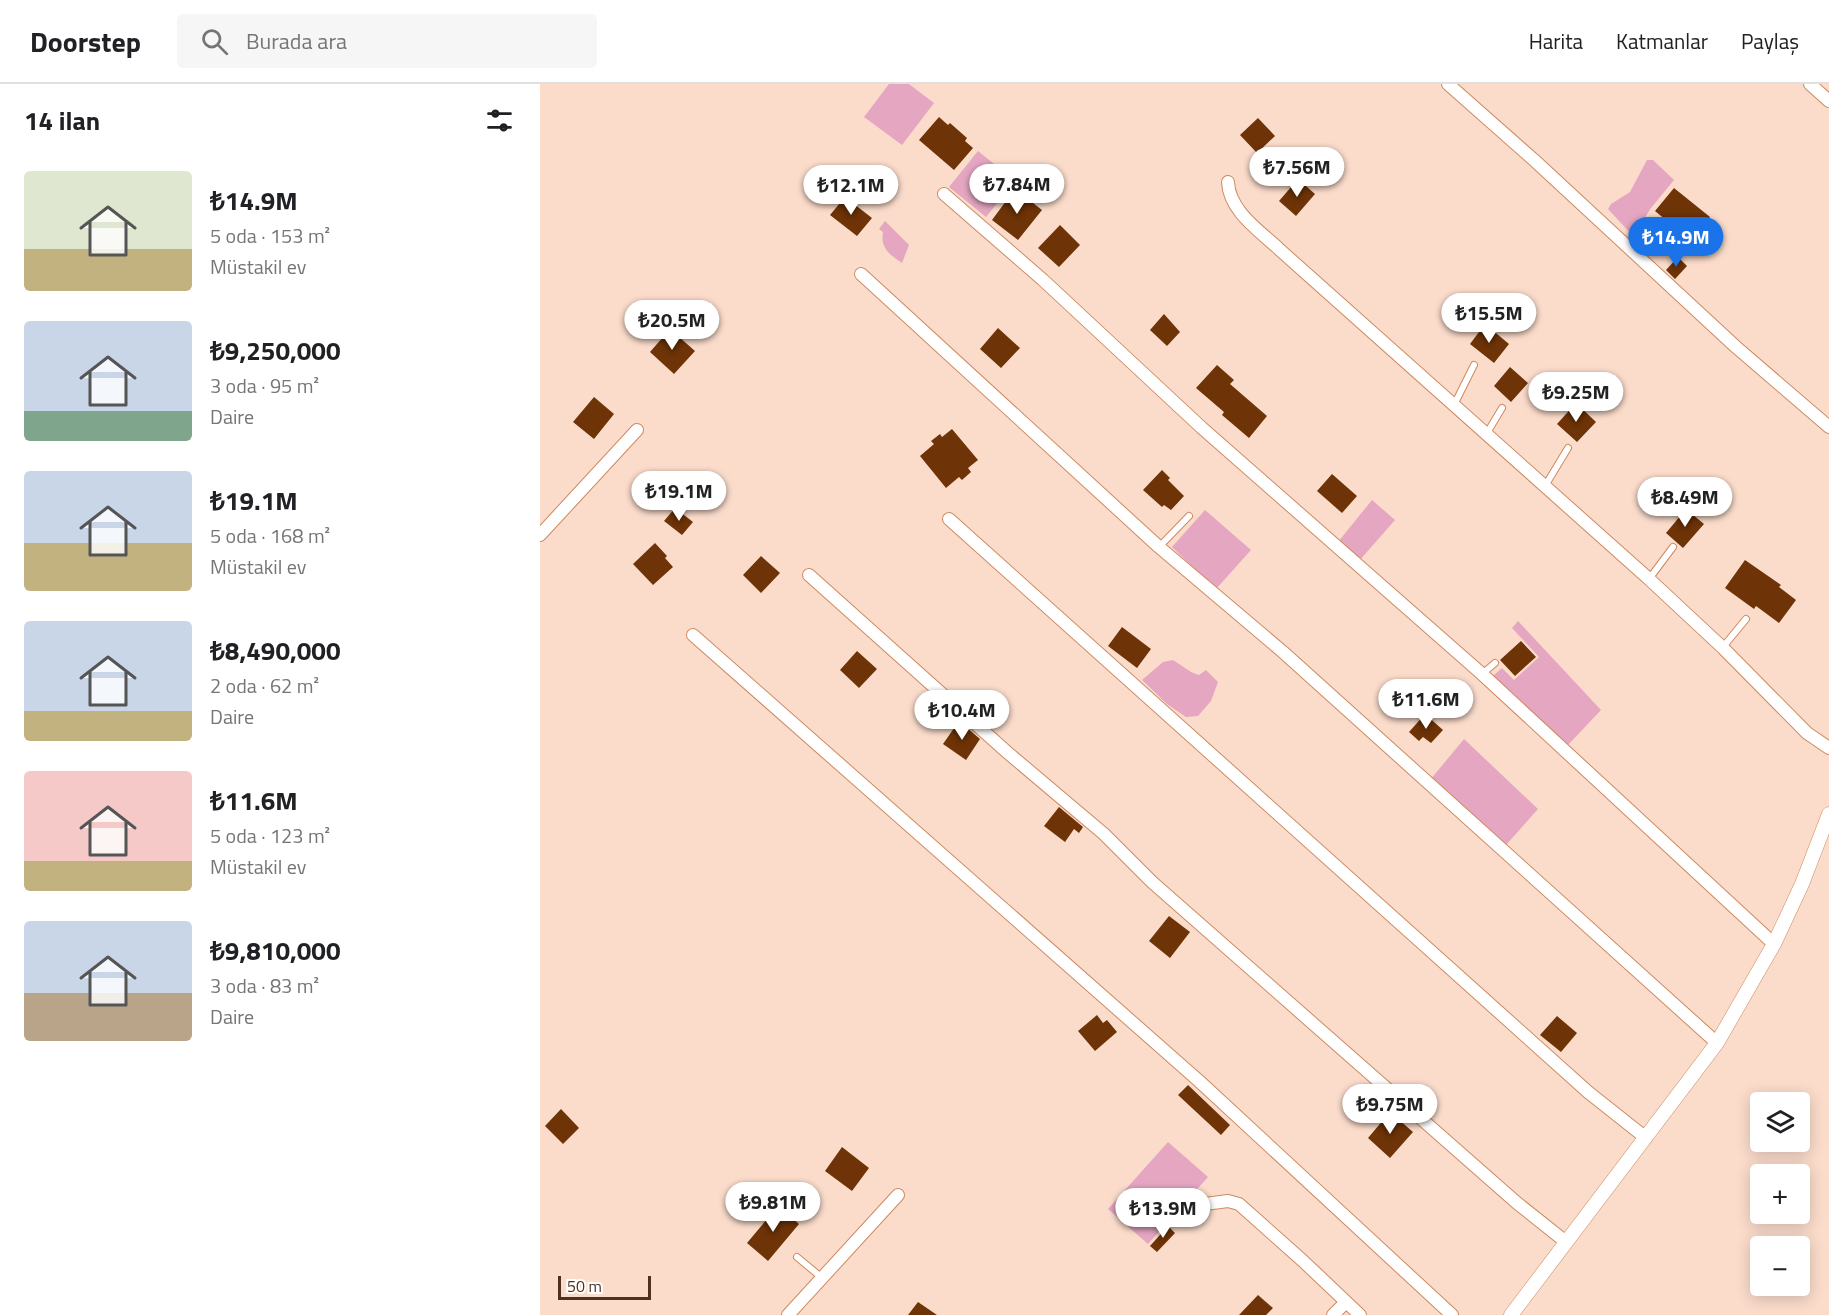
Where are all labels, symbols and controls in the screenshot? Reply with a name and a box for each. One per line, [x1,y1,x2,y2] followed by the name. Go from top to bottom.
[177,14,597,68] search box
[30,20,141,63] text: Doorstep
[246,24,347,58] text: Burada ara
[198,25,231,58] icon: search
[1529,25,1583,57] text: Harita
[1616,25,1708,57] text: Katmanlar
[1741,25,1799,57] text: Paylaş
[24,101,100,140] text: 14 ilan
[483,104,516,137] icon: filters
[1248,147,1346,198] pin: ₺7.56M
[1263,151,1331,182] text: ₺7.56M
[968,164,1066,215] pin: ₺7.84M
[802,165,900,216] pin: ₺12.1M
[983,168,1051,199] text: ₺7.84M
[817,169,885,200] text: ₺12.1M
[210,181,298,220] text: ₺14.9M
[72,195,144,267] icon: home
[1627,217,1725,268] pin: ₺14.9M
[210,220,330,251] text: 5 oda · 153 m²
[1642,221,1710,252] text: ₺14.9M
[210,251,306,282] text: Müstakil ev
[1440,293,1538,344] pin: ₺15.5M
[1455,297,1523,328] text: ₺15.5M
[623,300,721,351] pin: ₺20.5M
[638,304,706,335] text: ₺20.5M
[210,331,340,370] text: ₺9,250,000
[72,345,144,417] icon: home
[210,370,319,401] text: 3 oda · 95 m²
[1527,372,1625,423] pin: ₺9.25M
[1542,376,1610,407] text: ₺9.25M
[210,401,254,432] text: Daire
[630,471,728,522] pin: ₺19.1M
[645,475,713,506] text: ₺19.1M
[1636,477,1734,528] pin: ₺8.49M
[210,481,298,520] text: ₺19.1M
[1651,481,1719,512] text: ₺8.49M
[72,495,144,567] icon: home
[210,520,330,551] text: 5 oda · 168 m²
[210,551,306,582] text: Müstakil ev
[210,631,340,670] text: ₺8,490,000
[72,645,144,717] icon: home
[210,670,319,701] text: 2 oda · 62 m²
[1377,679,1475,730] pin: ₺11.6M
[1392,683,1460,714] text: ₺11.6M
[913,690,1011,741] pin: ₺10.4M
[928,694,996,725] text: ₺10.4M
[210,701,254,732] text: Daire
[210,781,298,820] text: ₺11.6M
[72,795,144,867] icon: home
[210,820,330,851] text: 5 oda · 123 m²
[210,851,306,882] text: Müstakil ev
[210,931,340,970] text: ₺9,810,000
[72,945,144,1017] icon: home
[210,970,319,1001] text: 3 oda · 83 m²
[210,1001,254,1032] text: Daire
[1341,1084,1439,1135] pin: ₺9.75M
[1356,1088,1424,1119] text: ₺9.75M
[1750,1092,1810,1296] map controls
[1750,1092,1810,1152] button: layers
[1750,1164,1810,1224] button: +
[724,1182,822,1233] pin: ₺9.81M
[739,1186,807,1217] text: ₺9.81M
[1114,1188,1212,1239] pin: ₺13.9M
[1129,1192,1197,1223] text: ₺13.9M
[1750,1236,1810,1296] button: −
[558,1273,651,1300] scale bar
[567,1274,602,1298] text: 50 m

